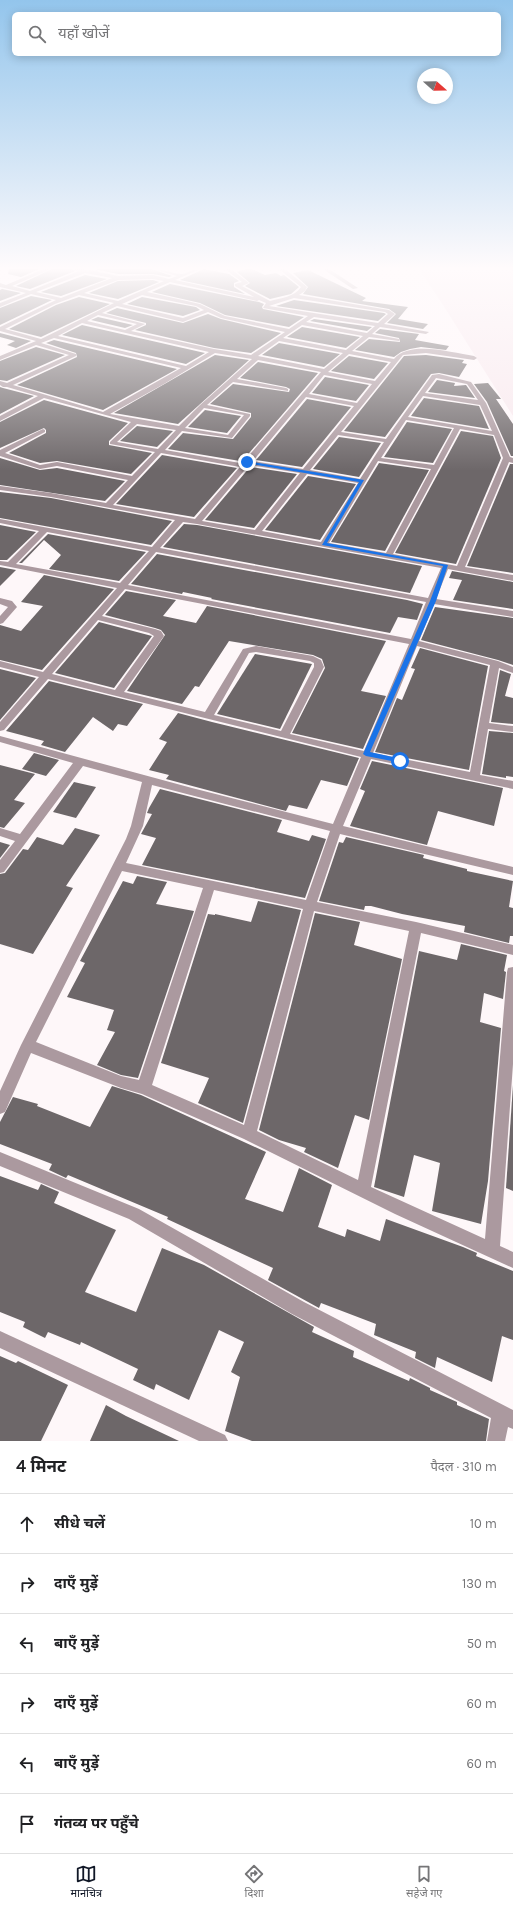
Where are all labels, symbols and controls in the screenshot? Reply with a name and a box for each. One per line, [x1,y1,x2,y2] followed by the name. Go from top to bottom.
[12,12,501,56] search box
[26,23,48,45] icon: search
[58,24,109,42] text: यहाँ खोजें
[417,68,453,104] north arrow
[238,453,256,471] route end
[391,752,409,770] route start
[16,1456,66,1476] text: 4 मिनट
[430,1459,497,1474] text: पैदल · 310 m
[16,1513,38,1535] icon: ahead
[54,1514,105,1532] text: सीधे चलें
[470,1516,497,1531] text: 10 m
[16,1573,38,1595] icon: right
[54,1574,98,1592] text: दाएँ मुड़ें
[462,1576,497,1591] text: 130 m
[16,1633,38,1655] icon: left
[54,1634,99,1652] text: बाएँ मुड़ें
[467,1636,497,1651] text: 50 m
[16,1693,38,1715] icon: right
[54,1694,98,1712] text: दाएँ मुड़ें
[467,1696,497,1711] text: 60 m
[16,1753,38,1775] icon: left
[54,1754,99,1772] text: बाएँ मुड़ें
[467,1756,497,1771] text: 60 m
[16,1813,38,1835] icon: arrive
[54,1814,139,1832] text: गंतव्य पर पहुँचे
[71,1863,102,1901] tab: मानचित्र
[243,1863,265,1901] tab: दिशा
[406,1863,442,1901] tab: सहेजे गए

